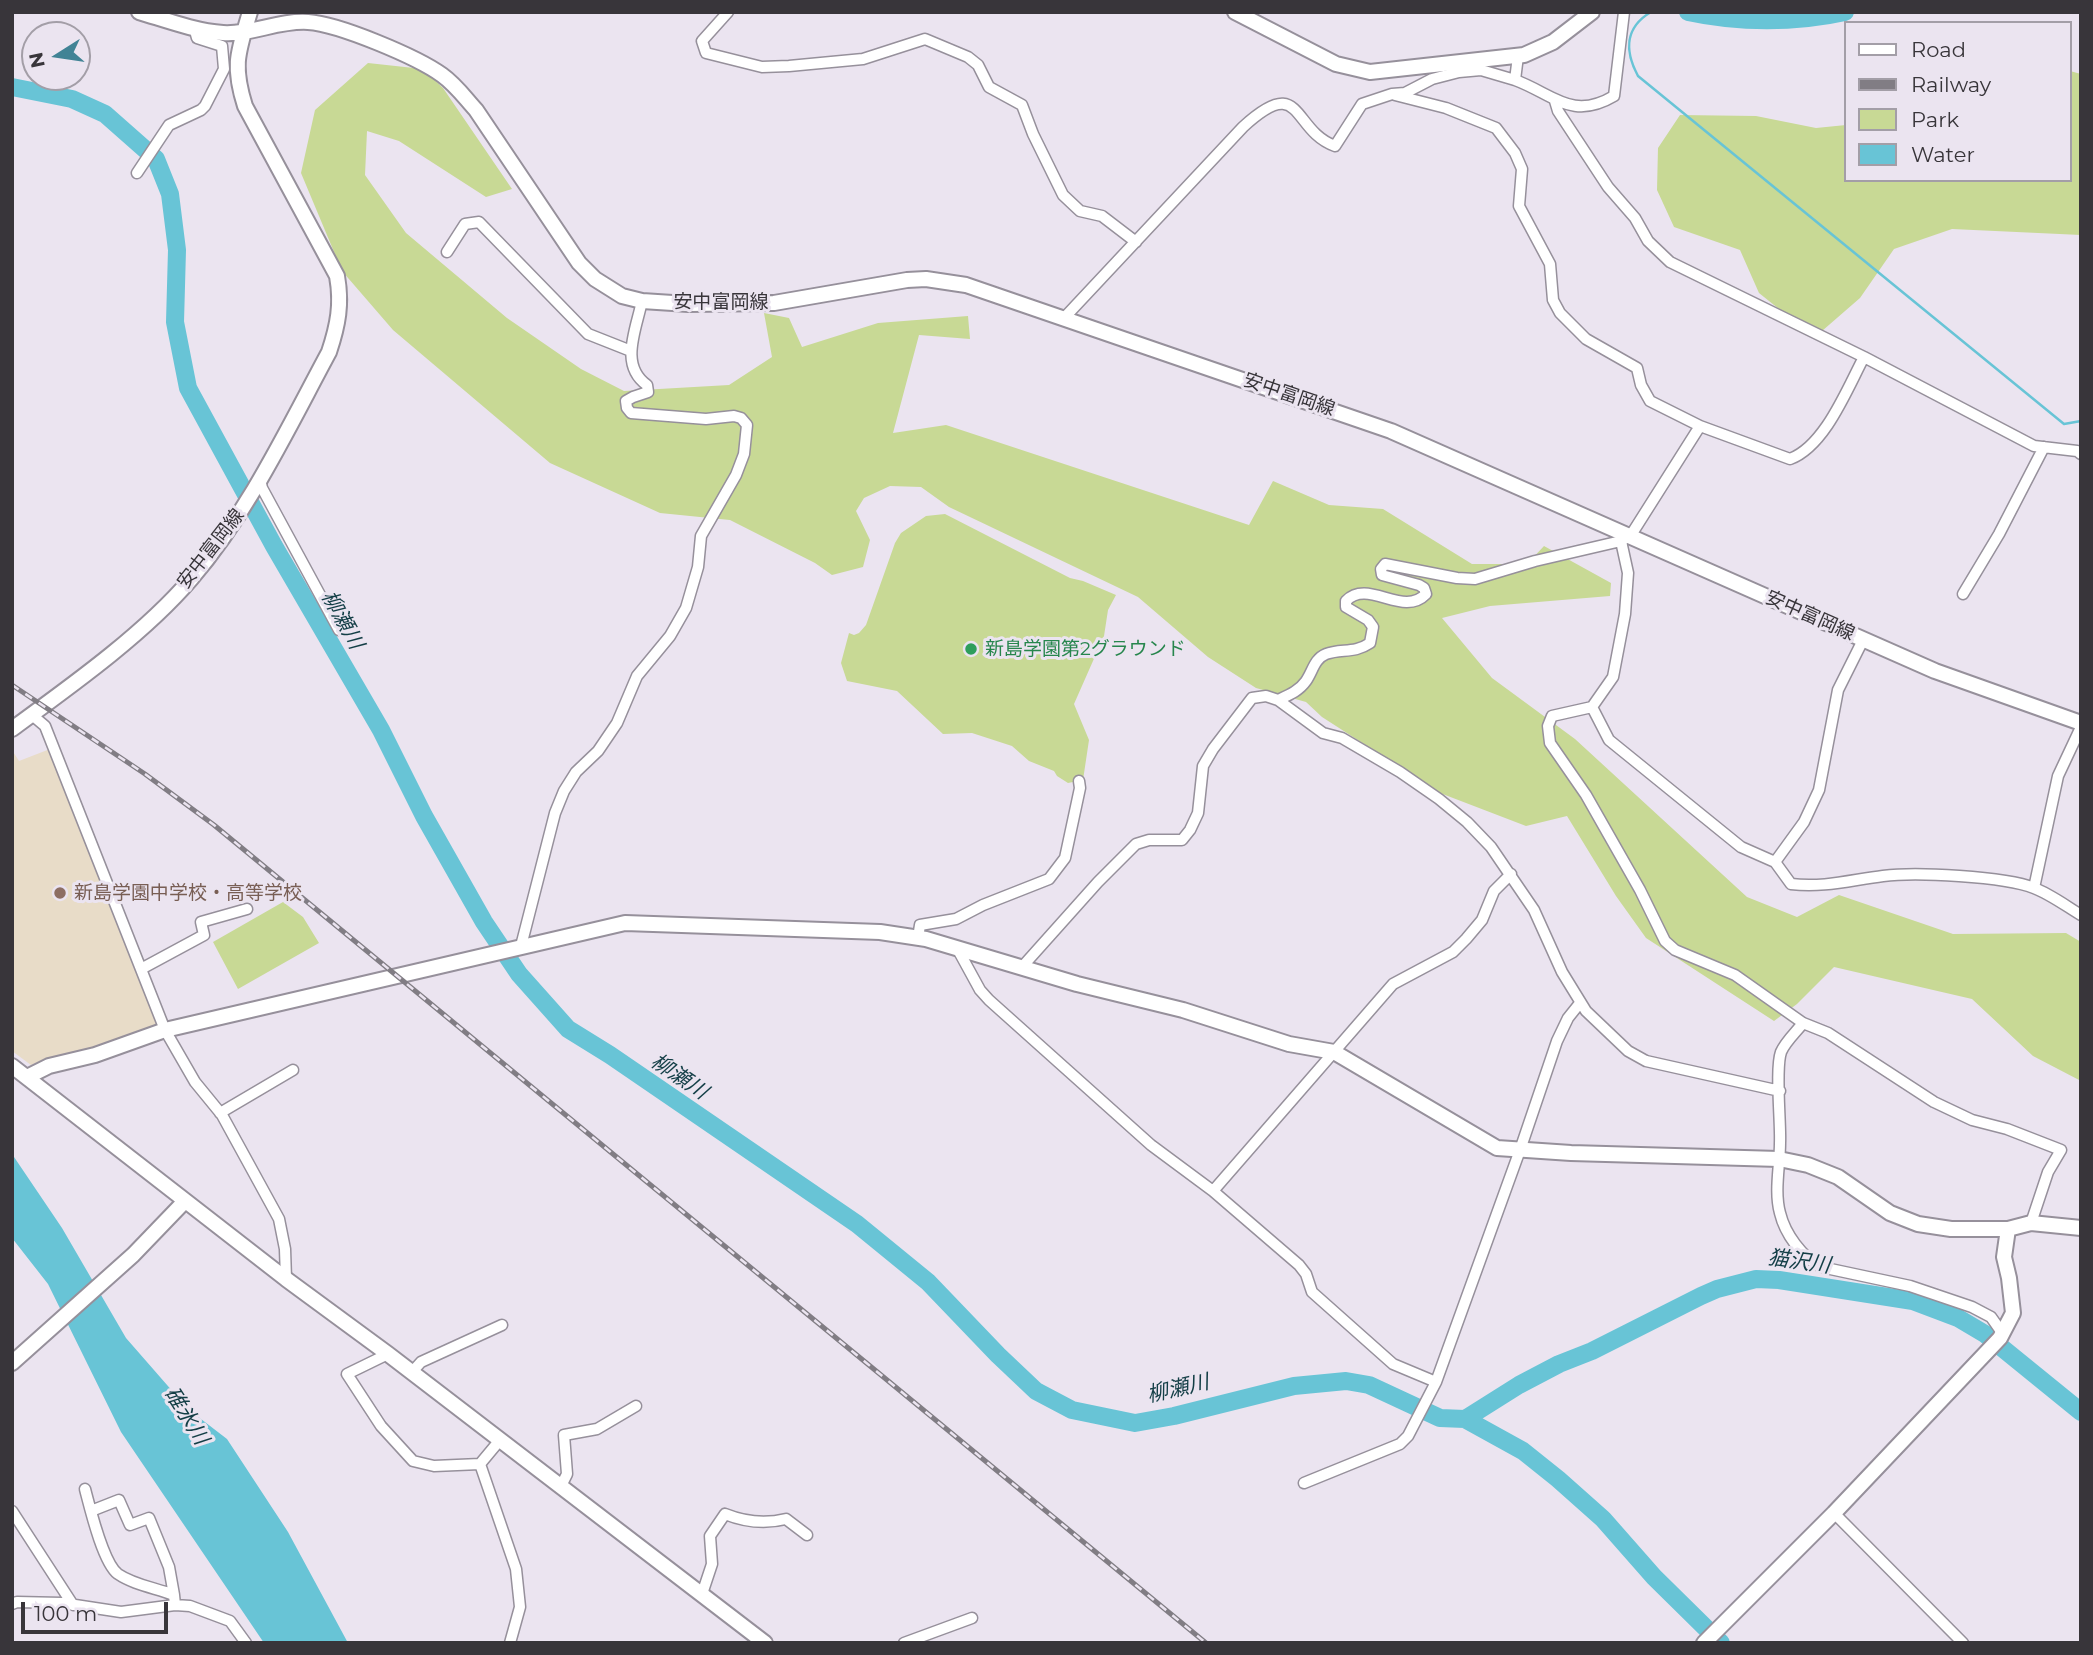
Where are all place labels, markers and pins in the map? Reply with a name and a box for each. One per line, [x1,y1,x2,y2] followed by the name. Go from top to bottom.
[985,638,1186,660] place label: 新島学園第2グラウンド
[963,641,979,657] marker: 新島学園第2グラウンド
[74,882,302,904] place label: 新島学園中学校・高等学校
[52,885,68,901] marker: 新島学園中学校・高等学校

